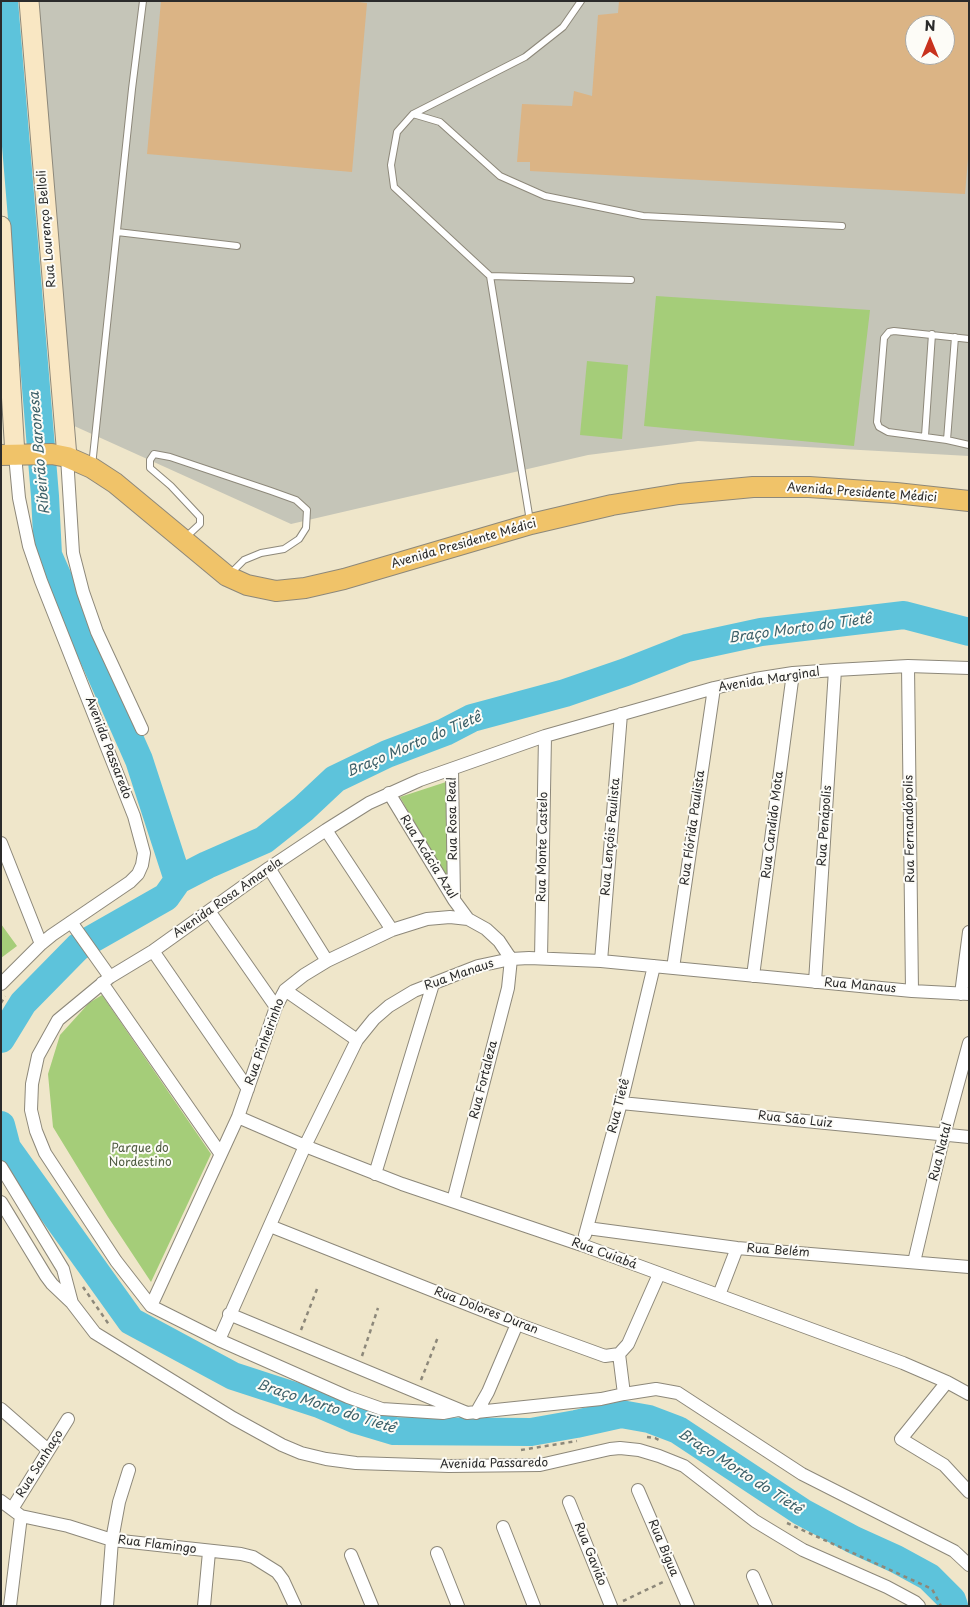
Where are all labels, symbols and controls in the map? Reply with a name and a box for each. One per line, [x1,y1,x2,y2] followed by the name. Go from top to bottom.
[905,15,955,65] north arrow
[924,15,936,36] text: N
[35,170,59,288] street label: Rua Lourenço Belloli
[26,391,54,515] water label: Ribeirão Baronesa
[786,481,938,505] street label: Avenida Presidente Médici
[390,516,538,572] street label: Avenida Presidente Médici
[727,611,873,647] water label: Braço Morto do Tietê
[717,665,821,695] street label: Avenida Marginal
[82,695,134,801] street label: Avenida Passaredo
[344,709,484,781] water label: Braço Morto do Tietê
[678,769,708,887] street label: Rua Flórida Paulista
[759,770,787,880] street label: Rua Candido Mota
[902,775,918,883] street label: Rua Fernandópolis
[445,777,461,861] street label: Rua Rosa Real
[599,777,623,897] street label: Rua Lençóis Paulista
[815,785,835,867] street label: Rua Penápolis
[535,792,551,902] street label: Rua Monte Castelo
[396,812,460,902] street label: Rua Acácia Azul
[171,855,285,941] street label: Avenida Rosa Amarela
[422,956,496,994] street label: Rua Manaus
[823,976,897,996] street label: Rua Manaus
[243,997,287,1087] street label: Rua Pinheirinho
[467,1039,501,1121] street label: Rua Fortaleza
[605,1077,633,1135] street label: Rua Tietê
[757,1109,833,1131] street label: Rua São Luiz
[927,1121,955,1183] street label: Rua Natal
[108,1142,172,1170] park label: Parque do Nordestino
[569,1236,639,1272] street label: Rua Cuiabá
[746,1242,810,1260] street label: Rua Belém
[432,1285,540,1337] street label: Rua Dolores Duran
[255,1377,397,1437] water label: Braço Morto do Tietê
[675,1426,805,1518] water label: Braço Morto do Tietê
[13,1428,67,1500] street label: Rua Sanhaço
[440,1456,548,1472] street label: Avenida Passaredo
[645,1517,681,1579] street label: Rua Bigua
[571,1520,609,1588] street label: Rua Gavião
[117,1533,197,1557] street label: Rua Flamingo

